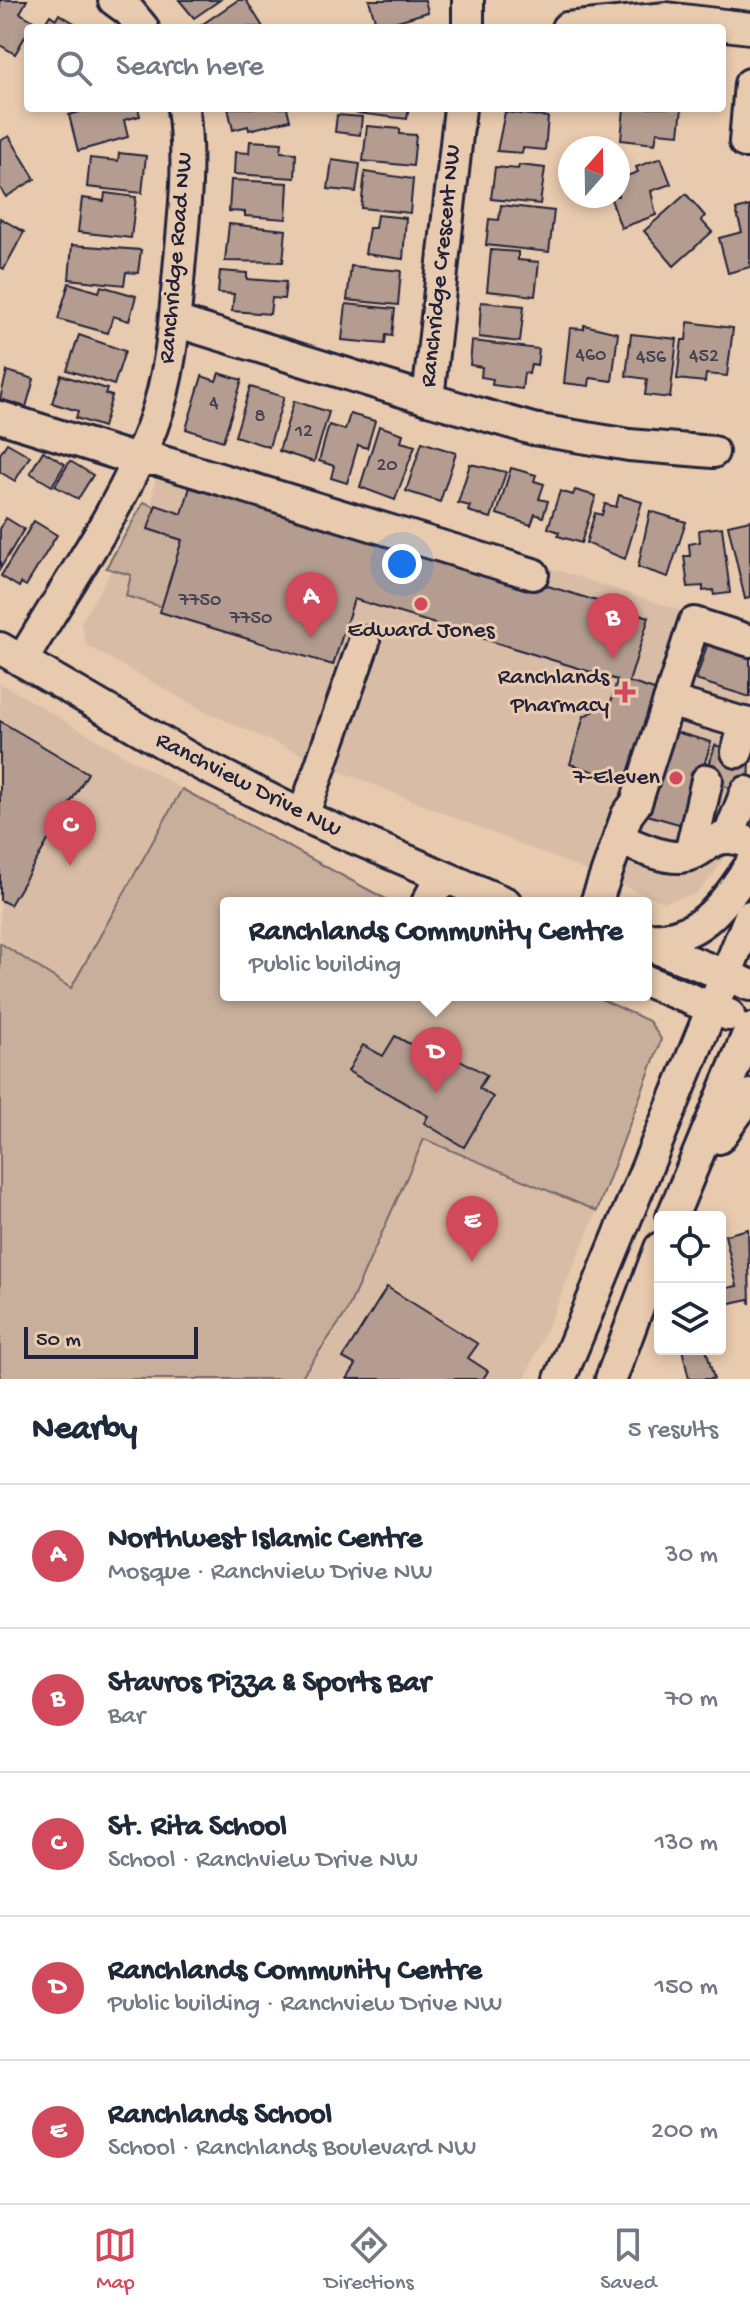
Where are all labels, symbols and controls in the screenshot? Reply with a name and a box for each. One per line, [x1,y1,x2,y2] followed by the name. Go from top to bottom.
[24,24,726,112] search box
[52,46,96,90] icon: search
[116,51,264,86] text: Search here
[558,136,630,208] north arrow
[415,143,469,389] street label: Ranchridge Crescent NW
[153,151,201,365] street label: Ranchridge Road NW
[576,345,606,368] house number: 460
[689,346,719,369] house number: 452
[636,347,667,370] house number: 456
[209,393,219,416] house number: 4
[255,406,266,429] house number: 8
[294,421,313,444] house number: 12
[376,455,398,478] house number: 20
[382,544,422,584] your location
[285,572,337,638] pin: A
[178,590,221,613] house number: 7750
[587,593,639,659] pin: B
[412,595,430,613] marker: Edward Jones
[229,608,272,631] house number: 7750
[348,617,496,646] place label: Edward Jones
[498,664,610,721] place label: Ranchlands Pharmacy
[616,683,634,701] marker: Ranchlands Pharmacy
[150,727,346,845] street label: Ranchview Drive NW
[572,764,661,793] place label: 7-Eleven
[667,769,685,787] marker: 7-Eleven
[44,800,96,866] pin: C
[220,897,652,1001] popup
[249,916,623,951] text: Ranchlands Community Centre
[249,951,401,982] text: Public building
[410,1027,462,1093] pin: D
[446,1196,498,1262] pin: E
[654,1211,726,1355] map controls
[654,1211,726,1283] button: locate
[654,1283,726,1355] button: layers
[24,1323,198,1359] scale bar
[36,1328,81,1354] text: 50 m
[32,1411,137,1451] text: Nearby
[628,1416,718,1447] text: 5 results
[108,1523,422,1558] text: Northwest Islamic Centre
[50,1541,66,1572] text: A
[665,1541,718,1572] text: 30 m
[108,1558,433,1589] text: Mosque · Ranchview Drive NW
[108,1667,430,1702] text: Stavros Pizza & Sports Bar
[51,1685,65,1716] text: B
[665,1685,718,1716] text: 70 m
[108,1702,145,1733] text: Bar
[108,1811,287,1846] text: St. Rita School
[51,1829,65,1860] text: C
[655,1829,718,1860] text: 130 m
[108,1846,418,1877] text: School · Ranchview Drive NW
[108,1955,482,1990] text: Ranchlands Community Centre
[50,1973,66,2004] text: D
[654,1973,718,2004] text: 150 m
[108,1990,502,2021] text: Public building · Ranchview Drive NW
[108,2099,332,2134] text: Ranchlands School
[50,2117,66,2148] text: E
[651,2117,718,2148] text: 200 m
[108,2134,476,2165] text: School · Ranchlands Boulevard NW
[93,2223,137,2297] tab: Map
[324,2223,414,2297] tab: Directions
[600,2223,657,2297] tab: Saved

